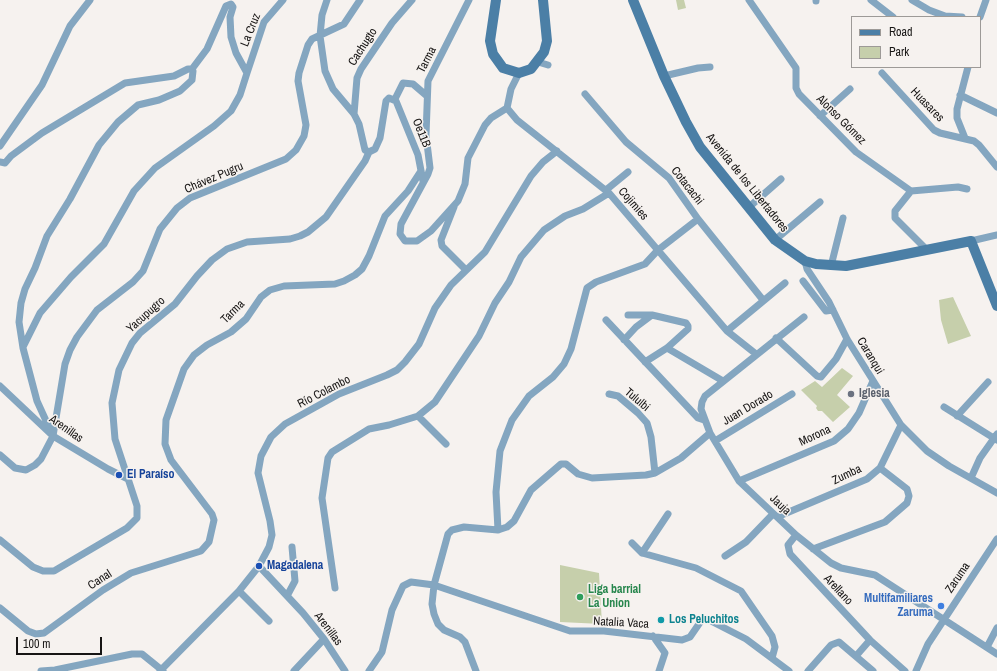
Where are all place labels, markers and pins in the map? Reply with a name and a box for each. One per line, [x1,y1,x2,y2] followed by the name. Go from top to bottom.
[859,387,890,401] place label: Iglesia
[846,389,856,399] marker: Iglesia
[127,468,175,482] place label: El Paraíso
[114,470,124,480] marker: El Paraíso
[267,559,323,573] place label: Magadalena
[254,561,264,571] marker: Magadalena
[588,583,641,611] place label: Liga barrial La Union
[575,592,585,602] marker: Liga barrial La Union
[864,592,933,620] place label: Multifamiliares Zaruma
[936,601,946,611] marker: Multifamiliares Zaruma
[669,613,739,627] place label: Los Peluchitos
[656,615,666,625] marker: Los Peluchitos

